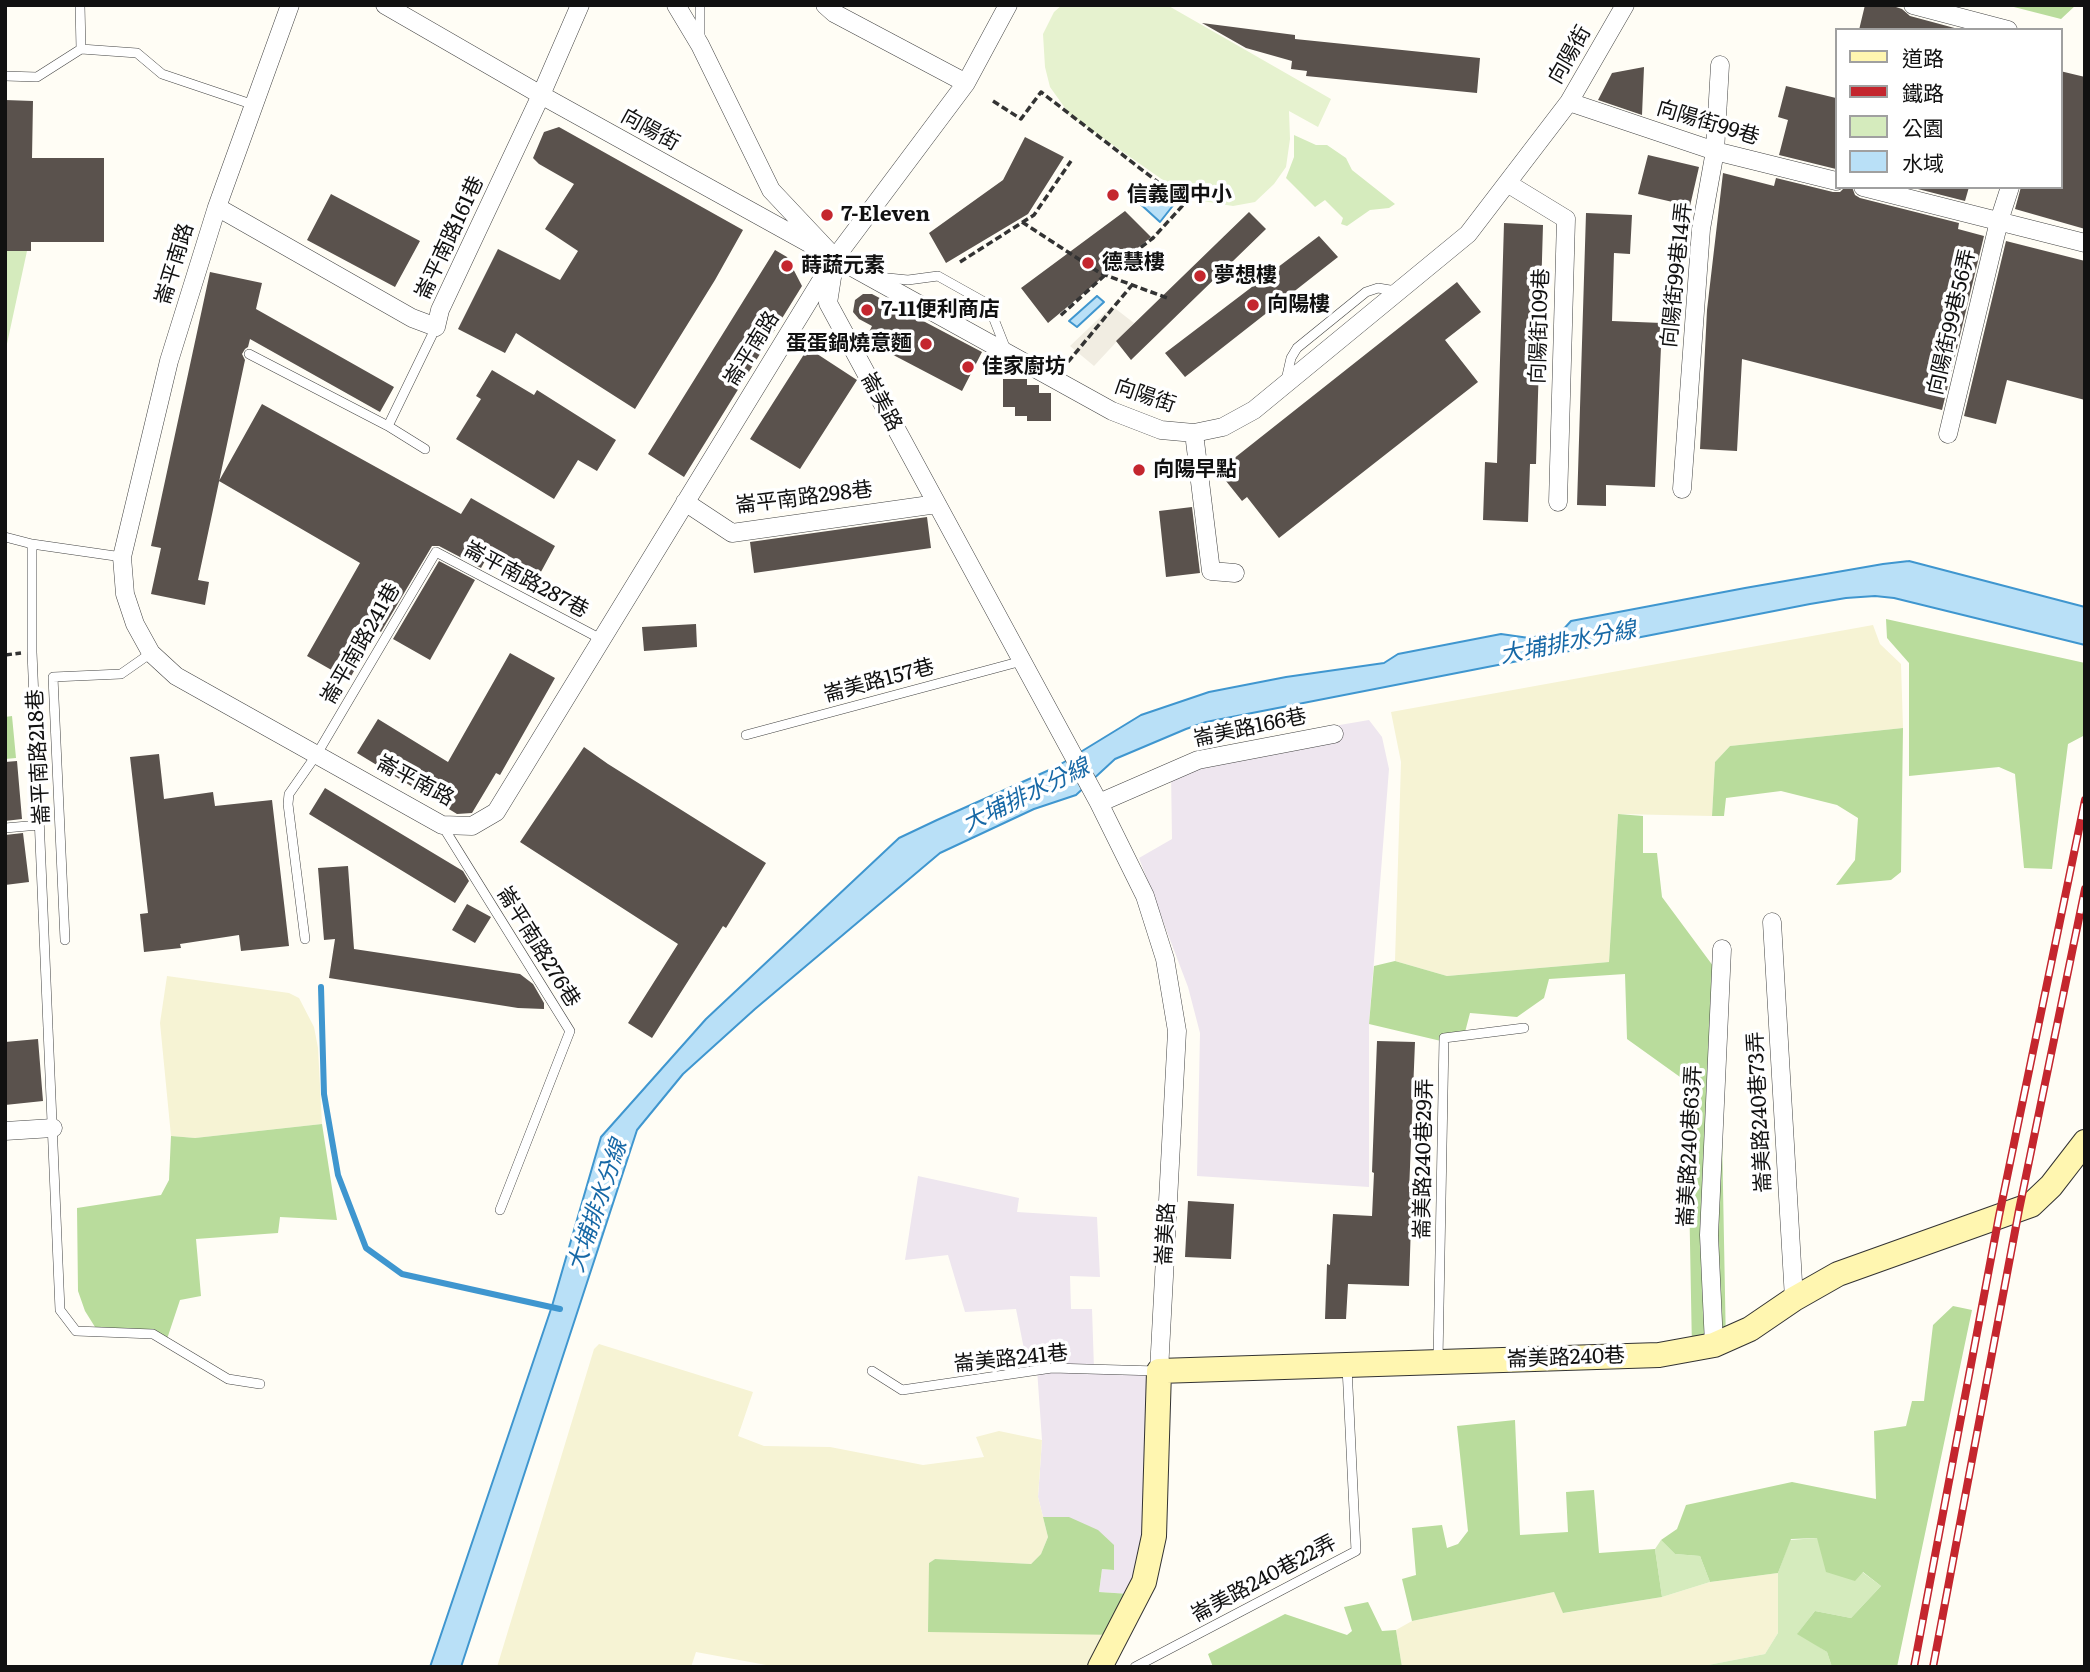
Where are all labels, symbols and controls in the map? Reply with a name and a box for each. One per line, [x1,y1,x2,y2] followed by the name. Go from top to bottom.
[1543,21,1597,89] street label: 向陽街
[1834,28,2062,189] legend
[1902,41,1944,72] text: 道路
[1902,76,1944,107] text: 鐵路
[1654,95,1762,151] street label: 向陽街99巷
[616,104,684,156] street label: 向陽街
[1902,111,1944,142] text: 公園
[1902,146,1944,177] text: 水域
[410,172,490,304] street label: 崙平南路161巷
[1127,182,1232,208] place label: 信義國中小
[1105,187,1121,203] marker: 信義國中小
[1657,201,1697,349] street label: 向陽街99巷14弄
[841,202,930,228] place label: 7-Eleven
[819,207,835,223] marker: 7-Eleven
[151,220,199,308] street label: 崙平南路
[1923,247,1981,397] street label: 向陽街99巷56弄
[1102,250,1165,276] place label: 德慧樓
[801,253,885,279] place label: 蒔蔬元素
[1080,255,1096,271] marker: 德慧樓
[779,258,795,274] marker: 蒔蔬元素
[1214,263,1277,289] place label: 夢想樓
[1192,268,1208,284] marker: 夢想樓
[1525,268,1555,384] street label: 向陽街109巷
[1267,292,1330,318] place label: 向陽樓
[881,297,1000,323] place label: 7-11便利商店
[1245,297,1261,313] marker: 向陽樓
[859,302,875,318] marker: 7-11便利商店
[719,307,785,391] street label: 崙平南路
[786,331,912,357] place label: 蛋蛋鍋燒意麵
[918,336,934,352] marker: 蛋蛋鍋燒意麵
[982,354,1066,380] place label: 佳家廚坊
[960,359,976,375] marker: 佳家廚坊
[855,368,907,436] street label: 崙美路
[1111,374,1179,418] street label: 向陽街
[1153,457,1237,483] place label: 向陽早點
[1131,462,1147,478] marker: 向陽早點
[734,477,874,519] street label: 崙平南路298巷
[459,537,593,623] street label: 崙平南路287巷
[316,579,406,709] street label: 崙平南路241巷
[1498,616,1638,670] water label: 大埔排水分線
[821,654,937,708] street label: 崙美路157巷
[23,689,55,825] street label: 崙平南路218巷
[1191,704,1309,752] street label: 崙美路166巷
[372,750,458,812] street label: 崙平南路
[958,753,1094,839] water label: 大埔排水分線
[491,882,585,1012] street label: 崙平南路276巷
[1743,1031,1777,1193] street label: 崙美路240巷73弄
[1673,1064,1707,1228] street label: 崙美路240巷63弄
[1410,1078,1438,1240] street label: 崙美路240巷29弄
[562,1136,634,1276] water label: 大埔排水分線
[1152,1202,1180,1266] street label: 崙美路
[953,1340,1069,1378] street label: 崙美路241巷
[1506,1343,1626,1373] street label: 崙美路240巷
[1187,1530,1341,1628] street label: 崙美路240巷22弄

